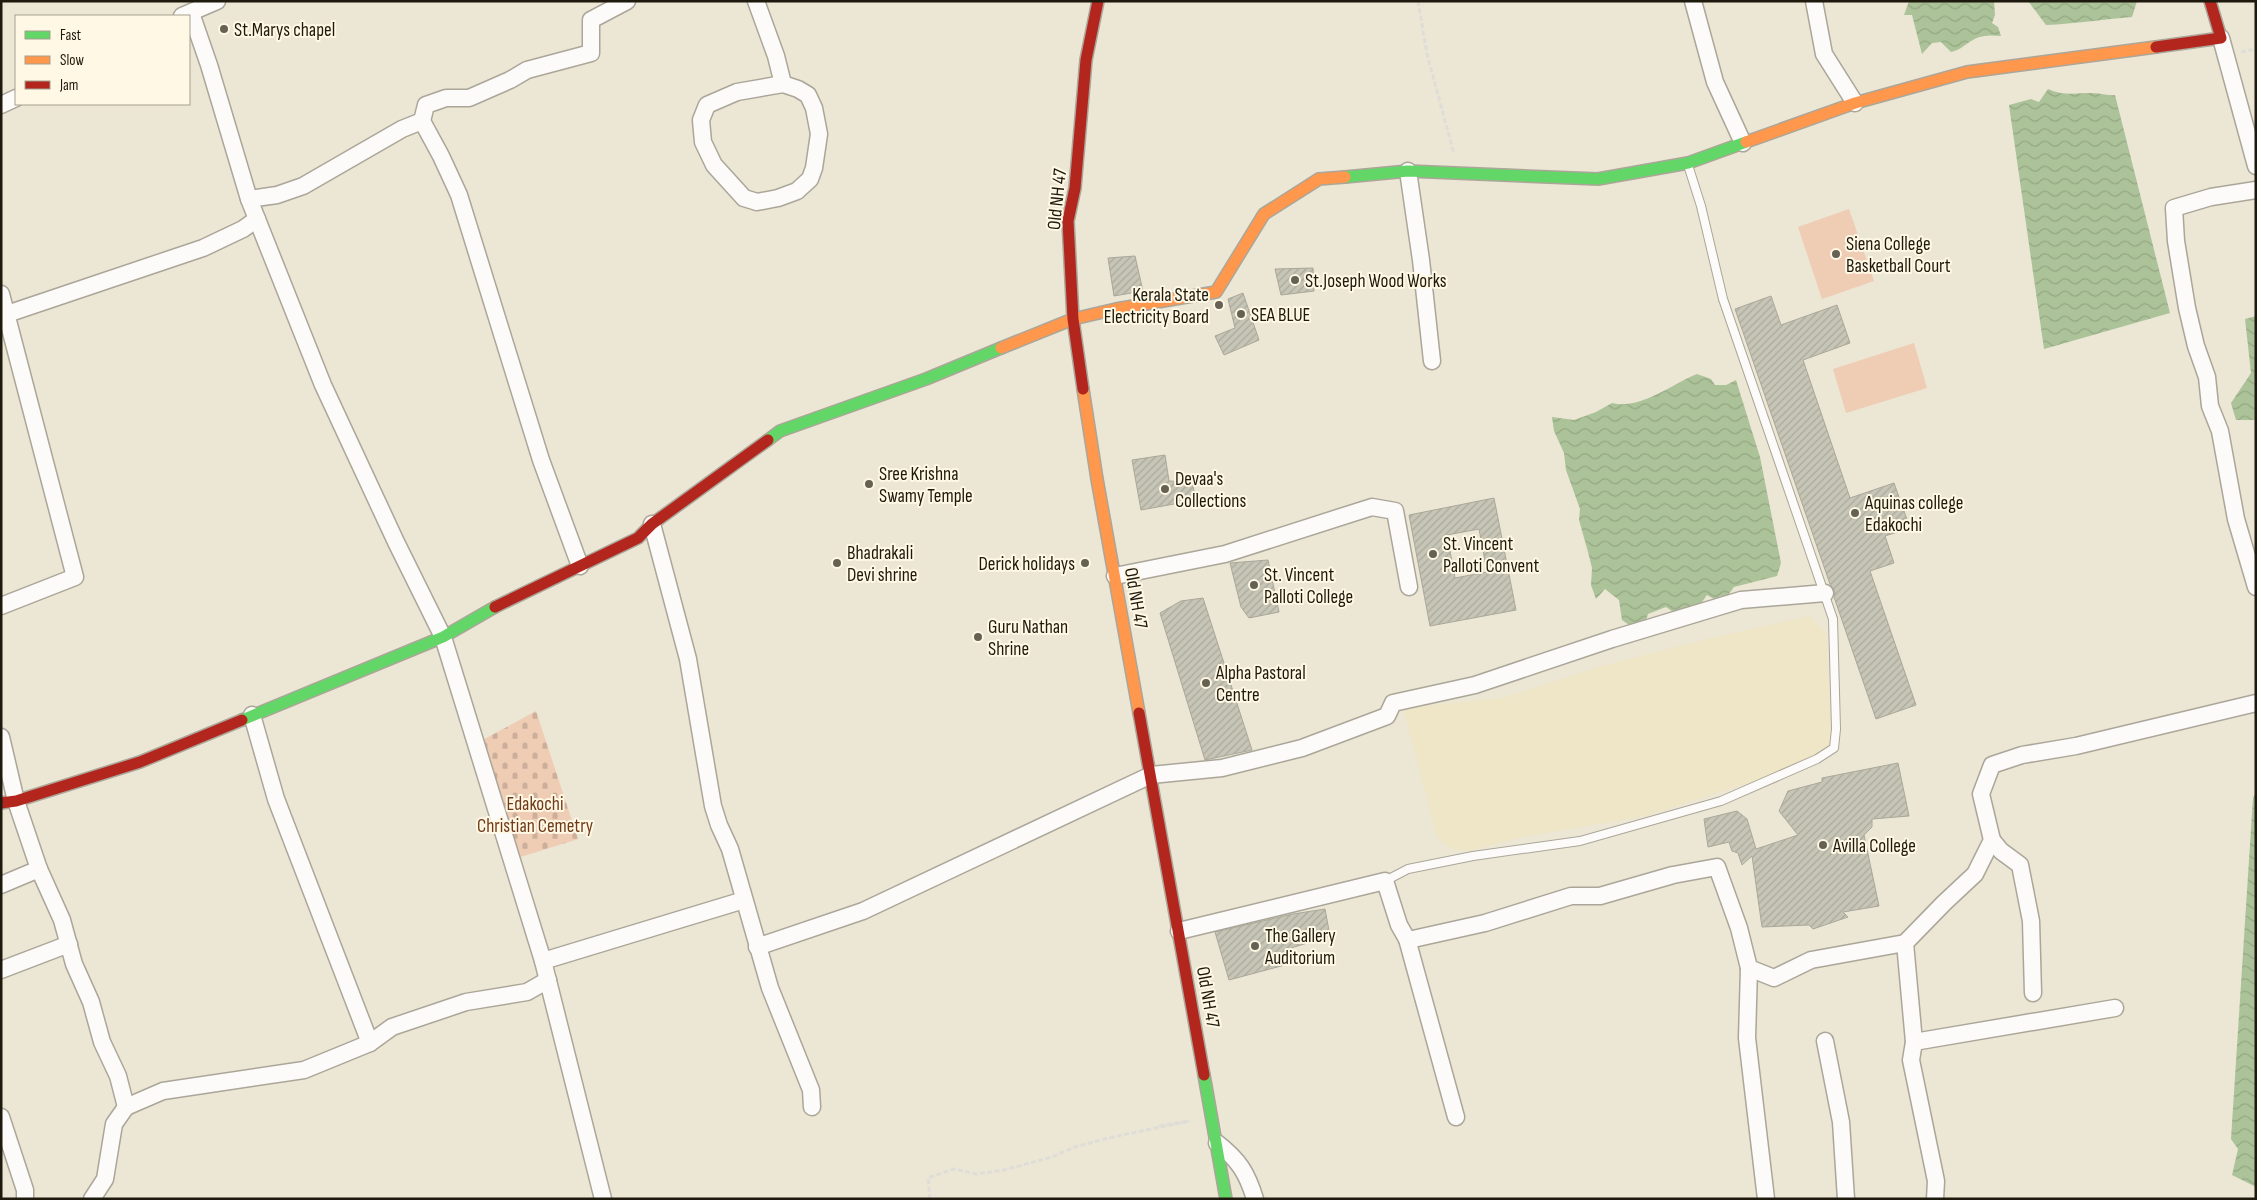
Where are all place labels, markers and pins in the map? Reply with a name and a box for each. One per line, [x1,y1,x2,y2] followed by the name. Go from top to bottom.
[234,19,335,42] place label: St.Marys chapel
[218,23,230,35] marker: St.Marys chapel
[1846,233,1951,278] place label: Siena College Basketball Court
[1830,248,1842,260] marker: Siena College Basketball Court
[1305,270,1447,293] place label: St.Joseph Wood Works
[1289,274,1301,286] marker: St.Joseph Wood Works
[1104,284,1209,329] place label: Kerala State Electricity Board
[1213,299,1225,311] marker: Kerala State Electricity Board
[1251,304,1310,327] place label: SEA BLUE
[1235,308,1247,320] marker: SEA BLUE
[879,463,973,508] place label: Sree Krishna Swamy Temple
[1175,468,1246,513] place label: Devaa's Collections
[863,478,875,490] marker: Sree Krishna Swamy Temple
[1159,483,1171,495] marker: Devaa's Collections
[1864,492,1963,537] place label: Aquinas college Edakochi
[1849,507,1861,519] marker: Aquinas college Edakochi
[1443,533,1539,578] place label: St. Vincent Palloti Convent
[847,542,917,587] place label: Bhadrakali Devi shrine
[1427,548,1439,560] marker: St. Vincent Palloti Convent
[978,553,1075,576] place label: Derick holidays
[831,557,843,569] marker: Bhadrakali Devi shrine
[1079,557,1091,569] marker: Derick holidays
[1264,564,1353,609] place label: St. Vincent Palloti College
[1248,579,1260,591] marker: St. Vincent Palloti College
[988,616,1068,661] place label: Guru Nathan Shrine
[972,631,984,643] marker: Guru Nathan Shrine
[1215,662,1306,707] place label: Alpha Pastoral Centre
[1200,677,1212,689] marker: Alpha Pastoral Centre
[1832,835,1916,858] place label: Avilla College
[1817,839,1829,851] marker: Avilla College
[1264,925,1336,970] place label: The Gallery Auditorium
[1249,940,1261,952] marker: The Gallery Auditorium

